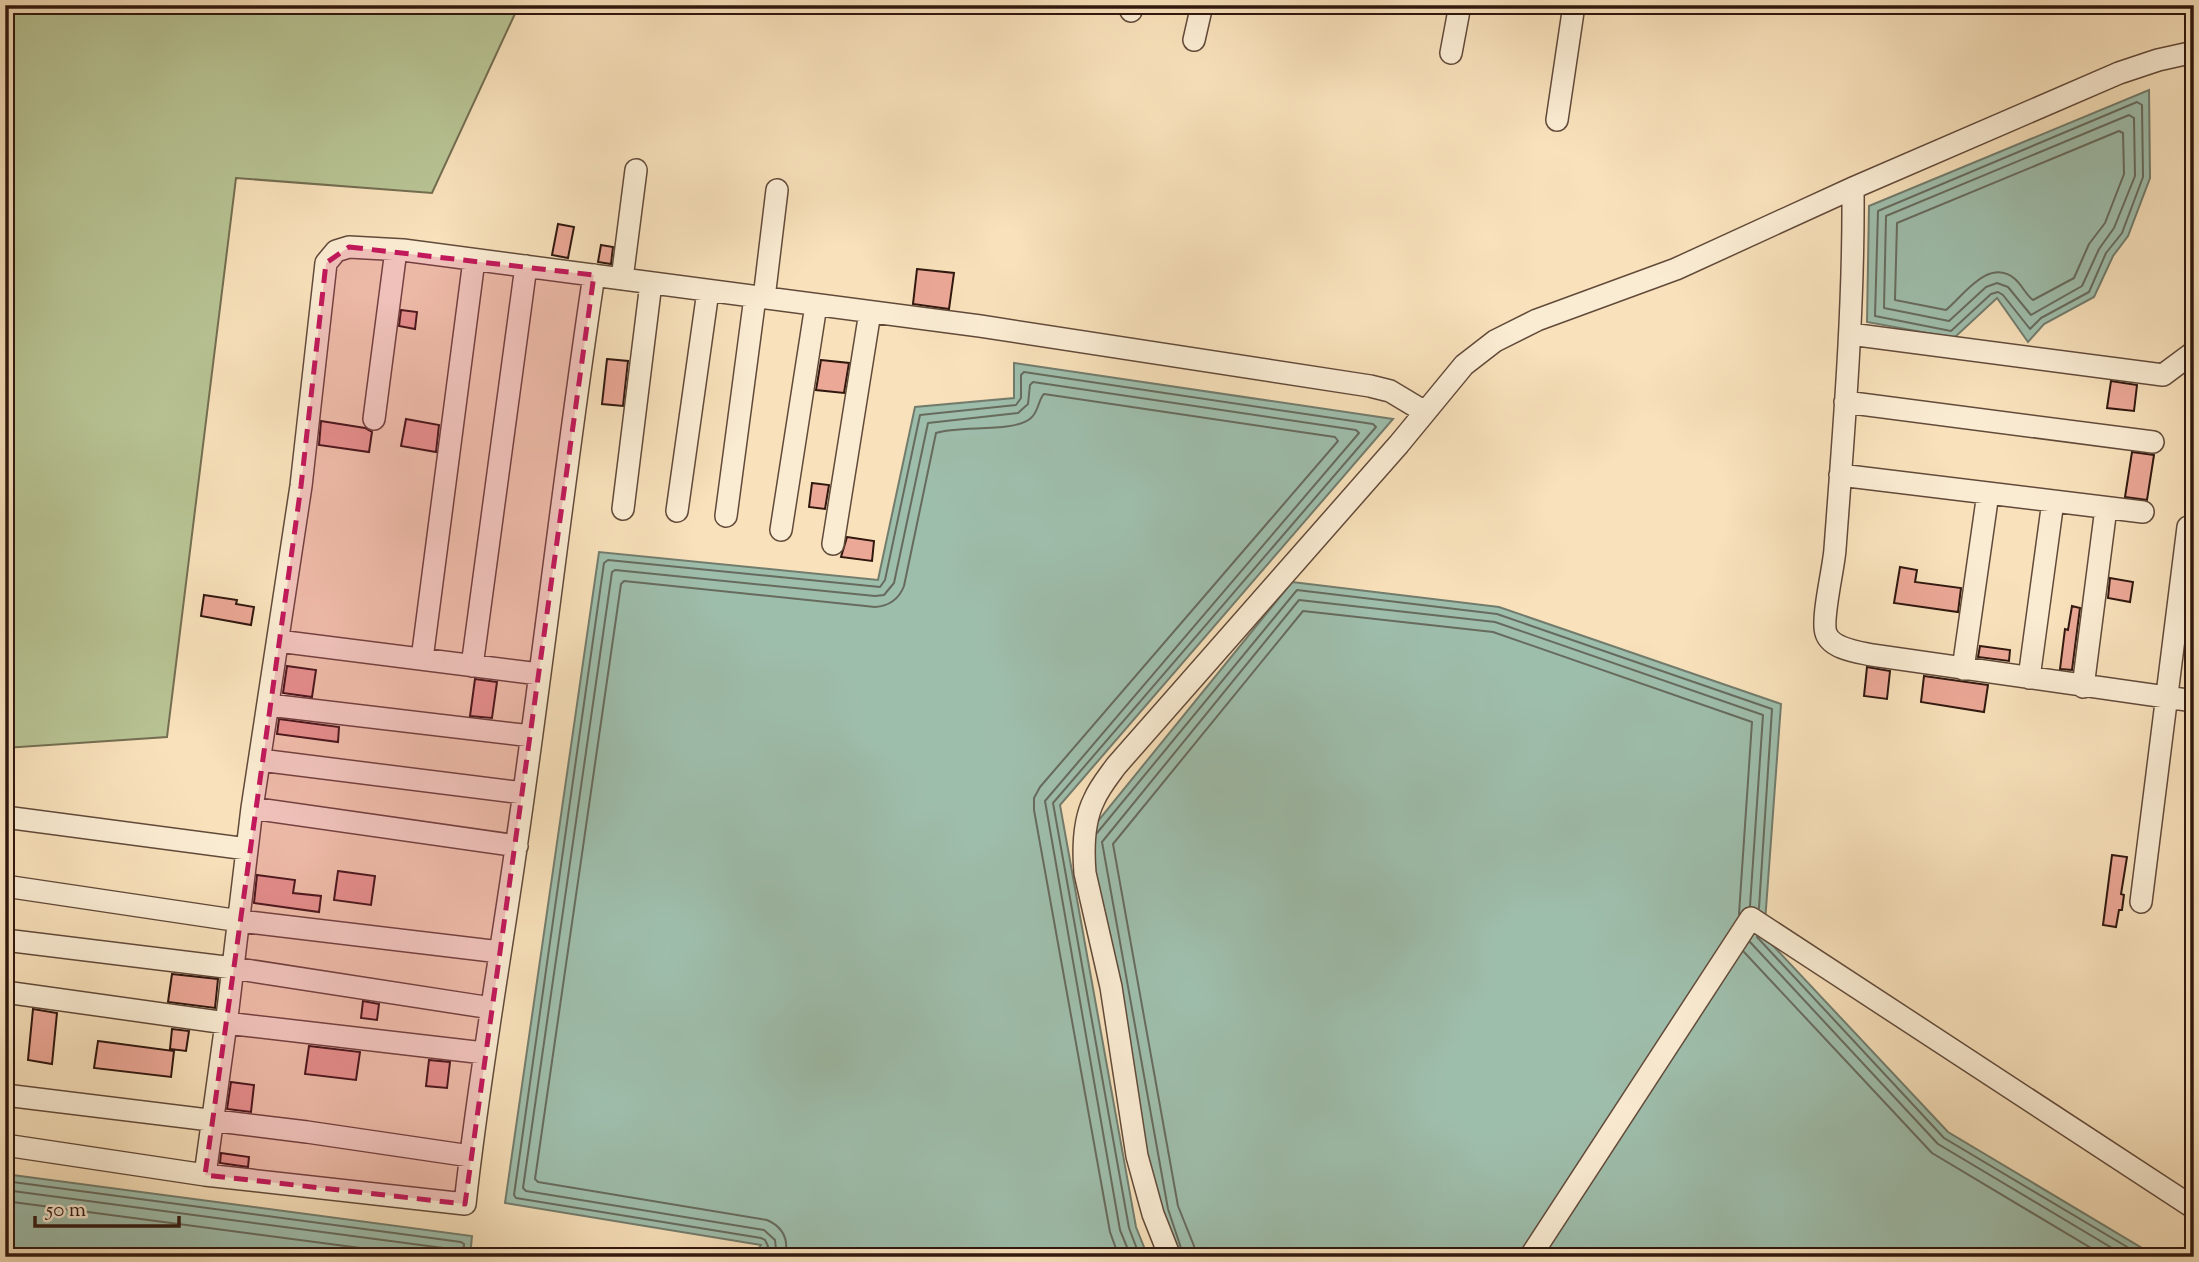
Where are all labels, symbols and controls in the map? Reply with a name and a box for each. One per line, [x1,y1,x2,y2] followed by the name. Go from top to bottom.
[35,1185,178,1229] scale bar
[45,1196,86,1226] text: 50 m

